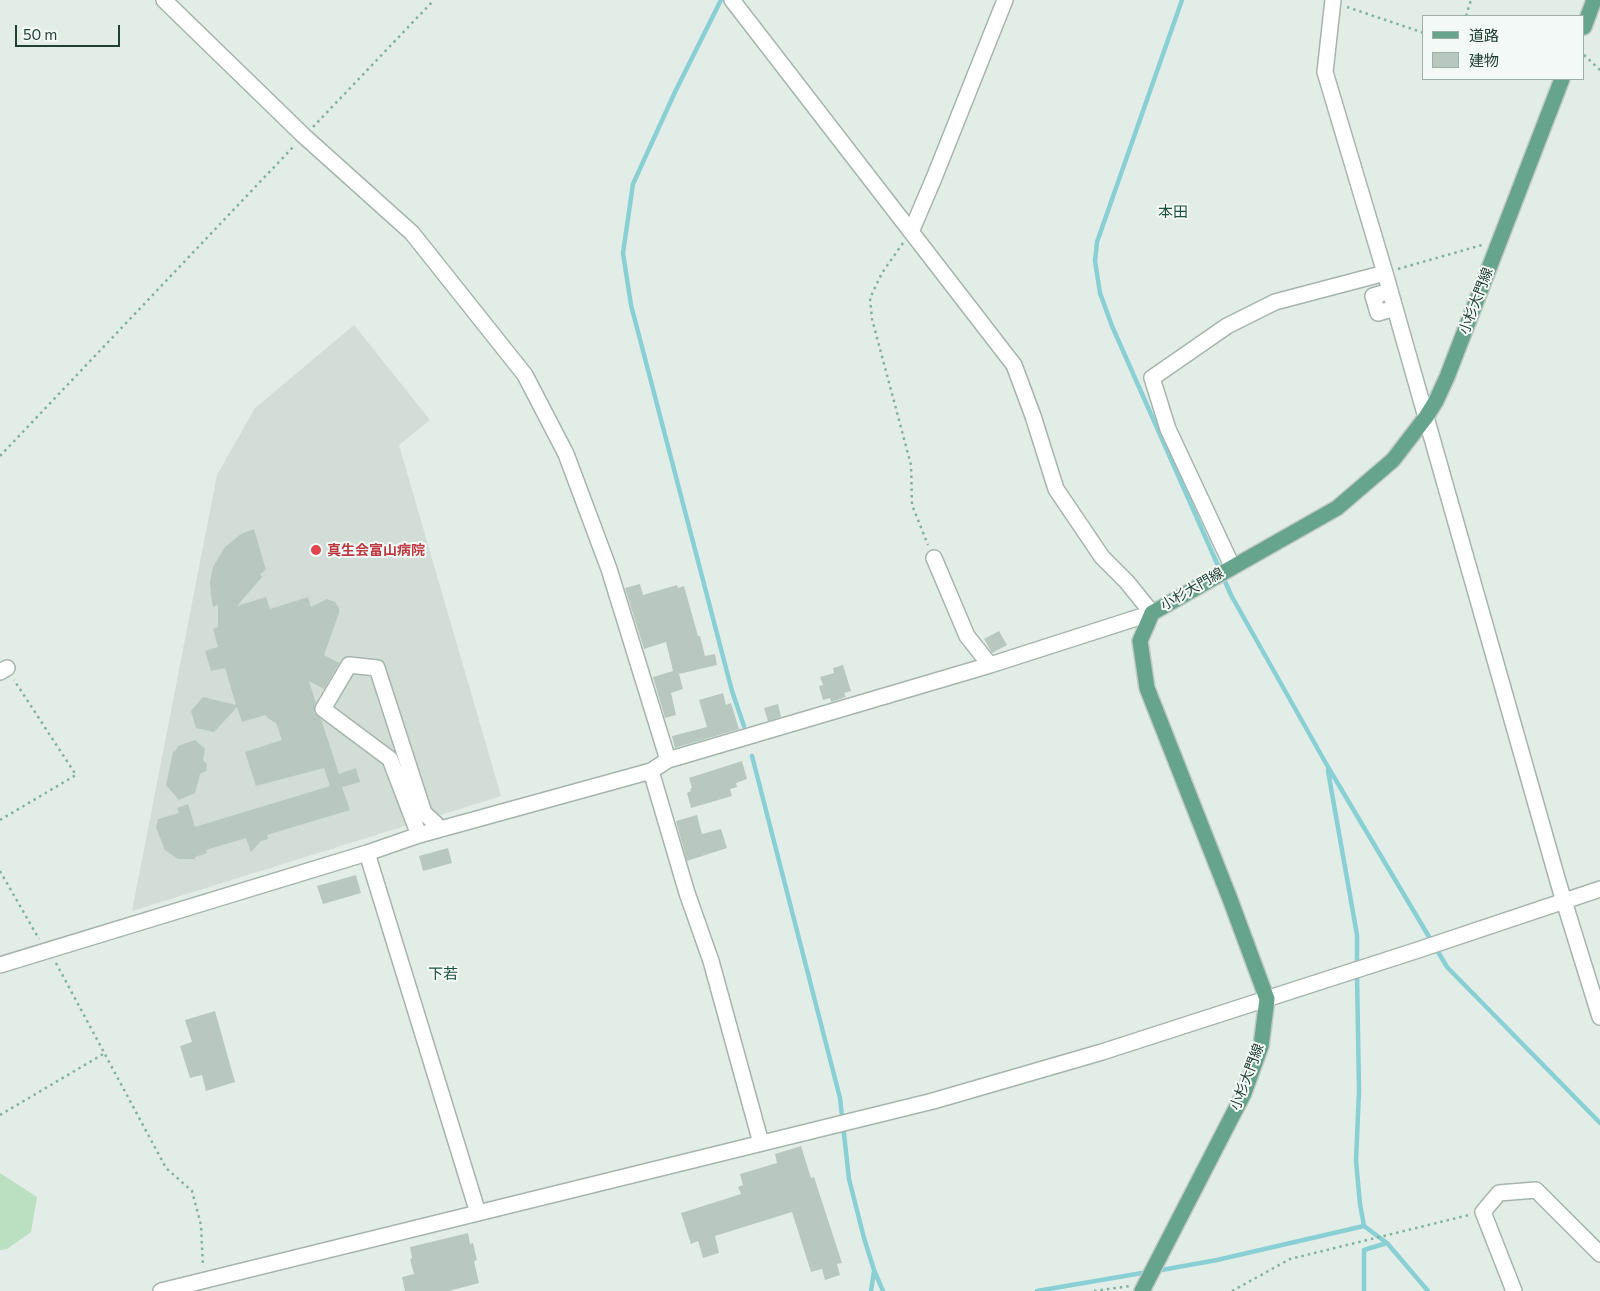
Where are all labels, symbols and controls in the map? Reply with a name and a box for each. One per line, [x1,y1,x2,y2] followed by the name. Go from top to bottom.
[18,15,122,47] scale bar
[1422,15,1585,80] legend
[23,25,57,43] text: 50 m
[1469,26,1499,44] text: 道路
[1469,51,1499,69] text: 建物
[1158,203,1188,221] district label: 本田
[1456,265,1496,337] street label: 小杉大門線
[327,542,425,558] place label: 真生会富山病院
[309,543,323,557] marker: 真生会富山病院
[1157,564,1227,614] street label: 小杉大門線
[428,965,458,983] district label: 下若
[1227,1041,1267,1113] street label: 小杉大門線

